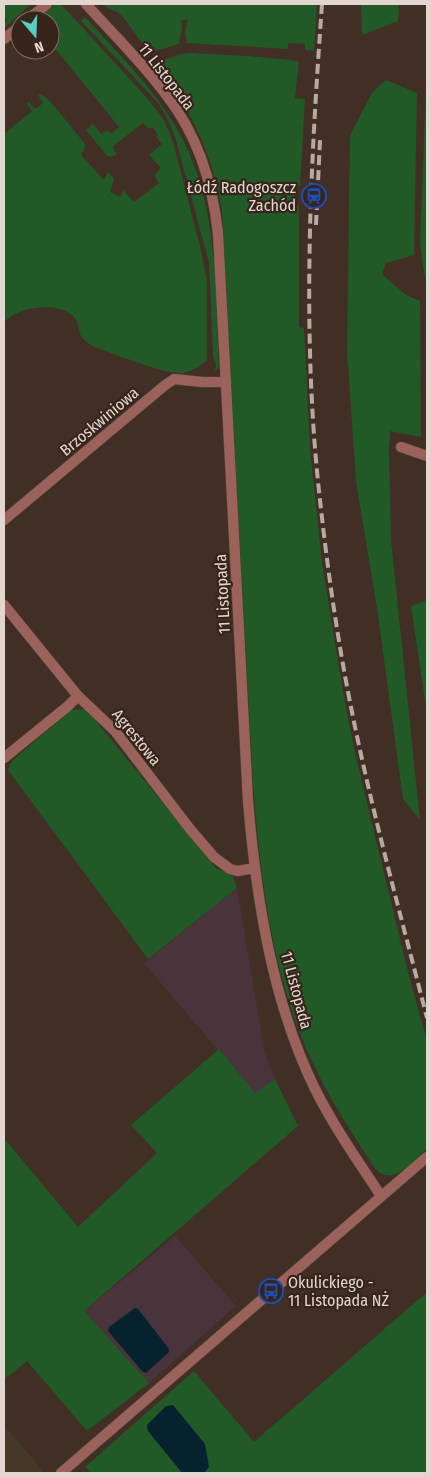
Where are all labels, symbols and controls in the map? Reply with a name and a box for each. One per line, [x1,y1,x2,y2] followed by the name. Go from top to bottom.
[10,10,60,60] north arrow
[32,37,46,56] text: N
[134,39,199,114] street label: 11 Listopada
[187,178,296,215] place label: Łódź Radogoszcz Zachód
[301,183,327,209] station icon: Łódź Radogoszcz Zachód
[56,383,143,460] street label: Brzoskwiniowa
[211,553,234,634] street label: 11 Listopada
[108,705,165,770] street label: Agrestowa
[277,949,316,1031] street label: 11 Listopada
[288,1273,389,1310] place label: Okulickiego - 11 Listopada NŻ
[258,1278,284,1304] bus stop icon: Okulickiego - 11 Listopada NŻ

